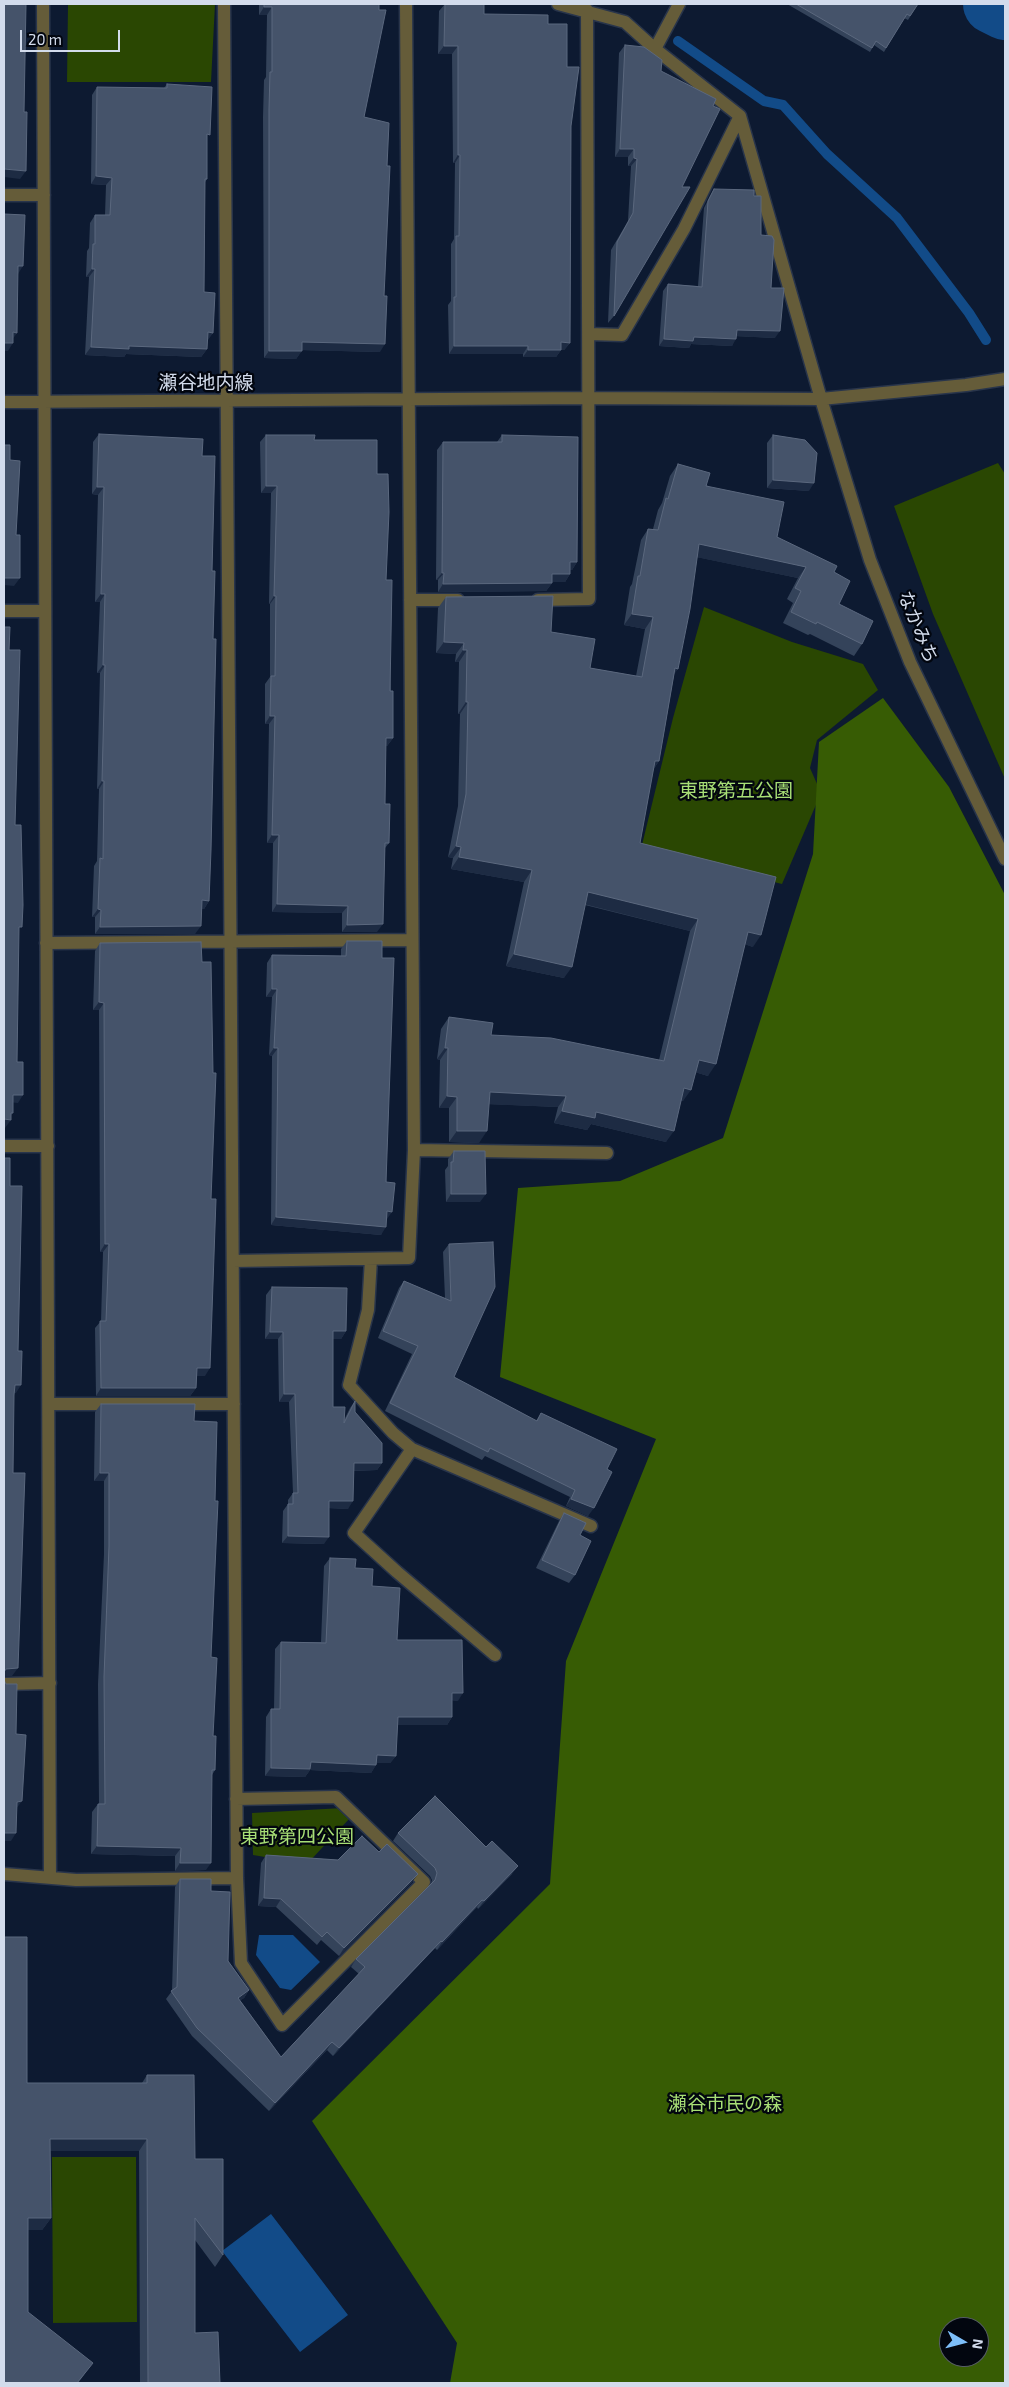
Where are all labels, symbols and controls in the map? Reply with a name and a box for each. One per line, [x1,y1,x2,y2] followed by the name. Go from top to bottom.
[22,20,122,52] scale bar
[28,30,62,48] text: 20 m
[159,372,253,394] street label: 瀬谷地内線
[893,587,943,667] street label: なかみち
[679,780,793,802] park label: 東野第五公園
[240,1826,354,1848] park label: 東野第四公園
[668,2093,782,2115] park label: 瀬谷市民の森
[939,2317,989,2367] north arrow
[969,2338,987,2350] text: N

